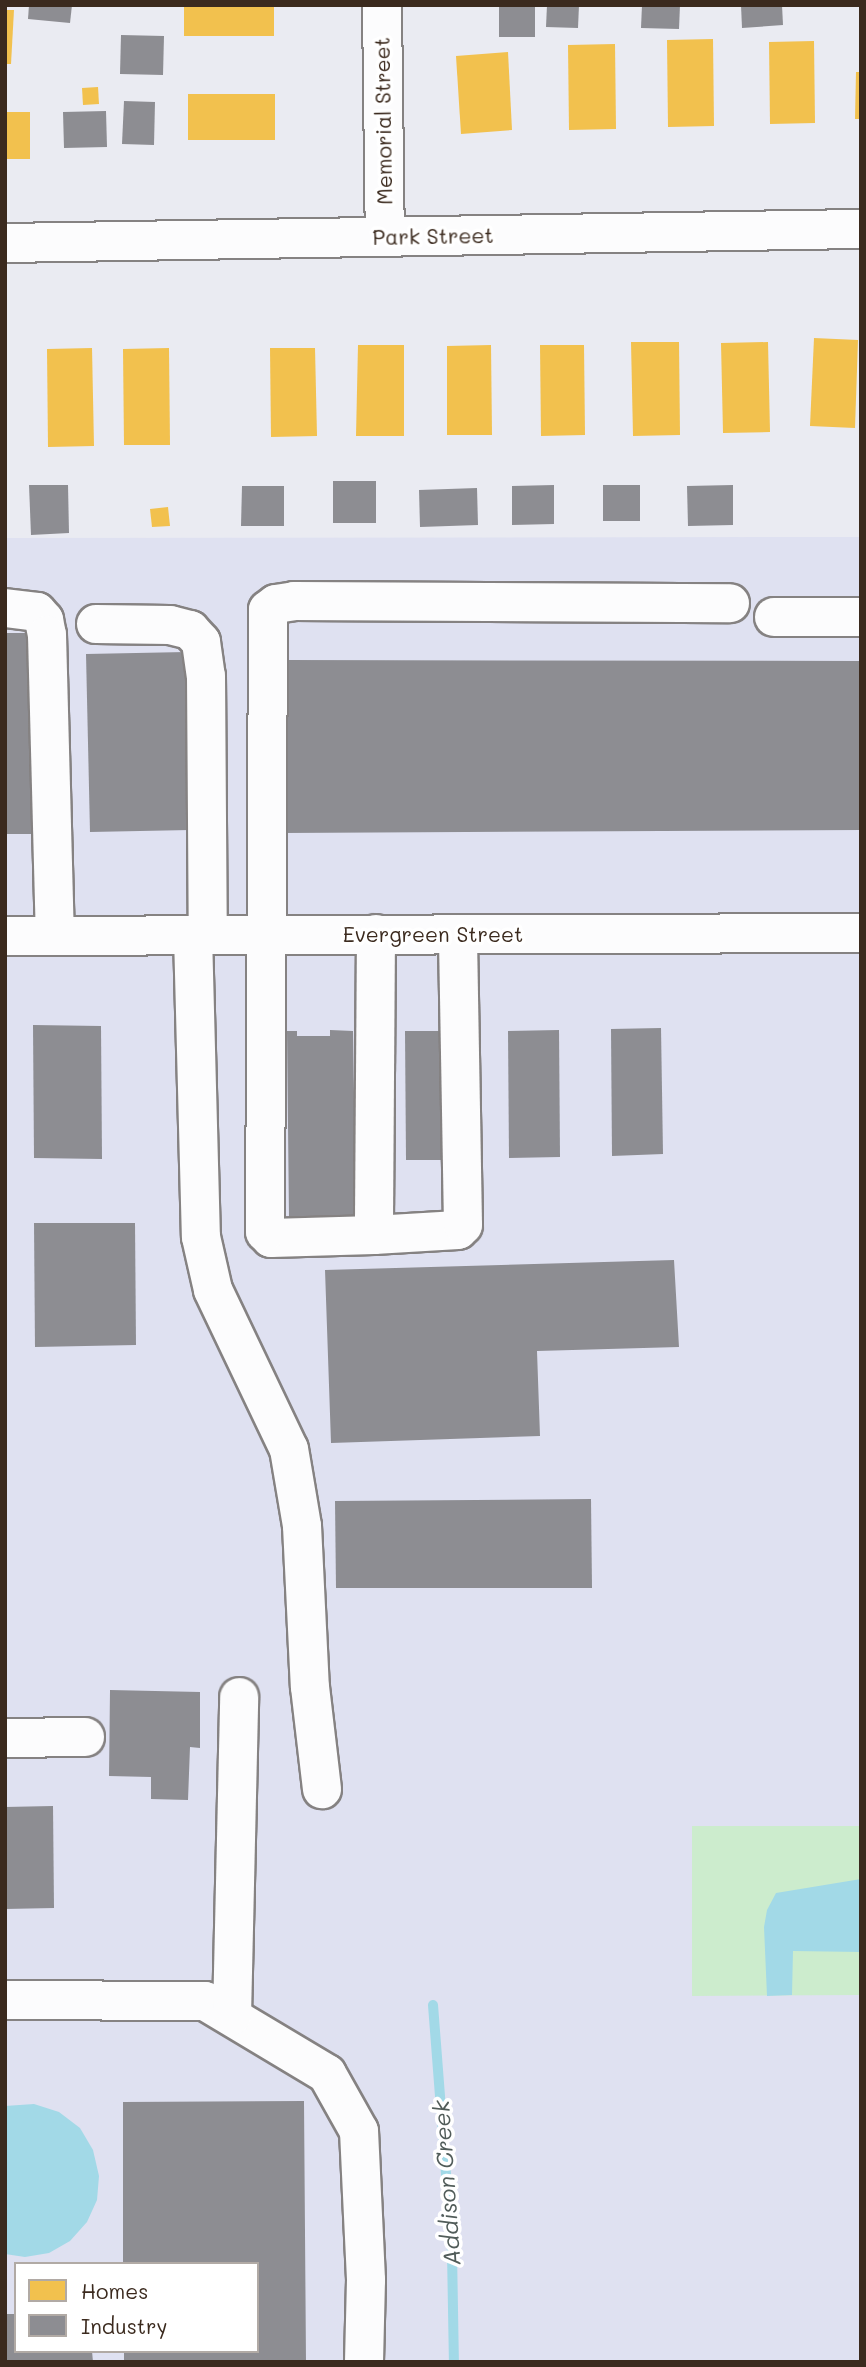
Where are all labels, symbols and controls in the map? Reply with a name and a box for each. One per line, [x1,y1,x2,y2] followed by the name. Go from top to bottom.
[369,37,397,205] street label: Memorial Street
[372,222,494,250] street label: Park Street
[343,921,523,947] street label: Evergreen Street
[426,2099,466,2267] water label: Addison Creek
[14,2262,259,2353] legend
[81,2277,148,2304] text: Homes
[81,2312,168,2339] text: Industry

